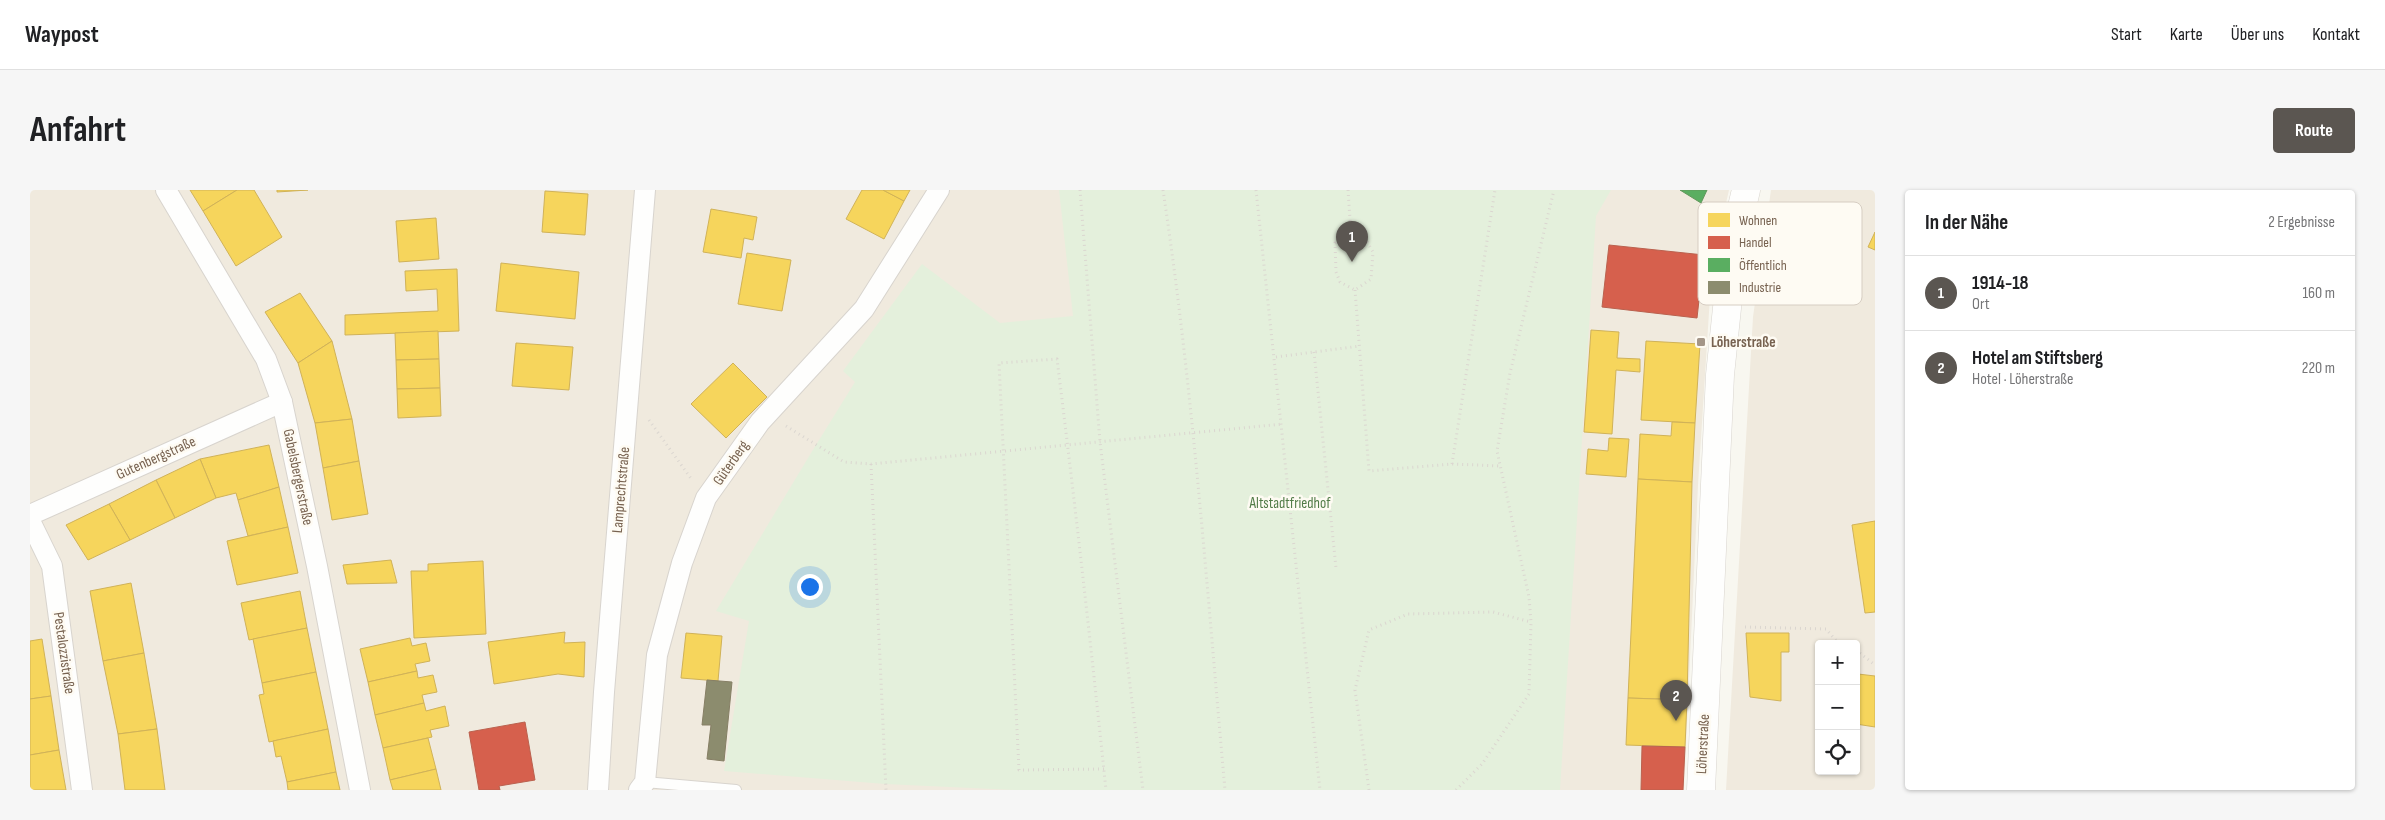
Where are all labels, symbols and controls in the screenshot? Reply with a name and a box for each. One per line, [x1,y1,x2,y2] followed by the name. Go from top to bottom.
[25,20,99,49] text: Waypost
[2111,24,2142,45] text: Start
[2170,24,2203,45] text: Karte
[2231,24,2284,45] text: Über uns
[2312,24,2360,45] text: Kontakt
[2273,108,2355,153] button: Route
[30,109,126,152] text: Anfahrt
[1698,202,1862,305] legend
[1925,210,2008,235] text: In der Nähe
[1739,212,1777,229] text: Wohnen
[2268,213,2335,232] text: 2 Ergebnisse
[1336,221,1368,262] pin: 1
[1739,234,1772,251] text: Handel
[1739,257,1787,274] text: Öffentlich
[1972,272,2029,295] text: 1914-18
[1739,279,1781,296] text: Industrie
[1938,284,1944,303] text: 1
[2302,284,2335,303] text: 160 m
[1972,295,1990,314] text: Ort
[1711,333,1776,352] place label: Löherstraße
[1695,336,1707,348] marker: Löherstraße
[1972,347,2103,370] text: Hotel am Stiftsberg
[1937,359,1945,378] text: 2
[2302,359,2335,378] text: 220 m
[1972,370,2074,389] text: Hotel · Löherstraße
[279,427,317,527] street label: Gabelsbergerstraße
[113,432,199,484] street label: Gutenbergstraße
[709,437,753,489] street label: Güterberg
[608,446,634,534] street label: Lamprechtstraße
[1248,494,1331,513] park label: Altstadtfriedhof
[797,574,823,600] your location
[49,611,79,695] street label: Pestalozzistraße
[1815,640,1860,775] map controls
[1815,640,1860,685] button: +
[1660,680,1692,721] pin: 2
[1815,685,1860,730] button: −
[1692,713,1714,775] street label: Löherstraße
[1815,730,1860,775] button: locate

